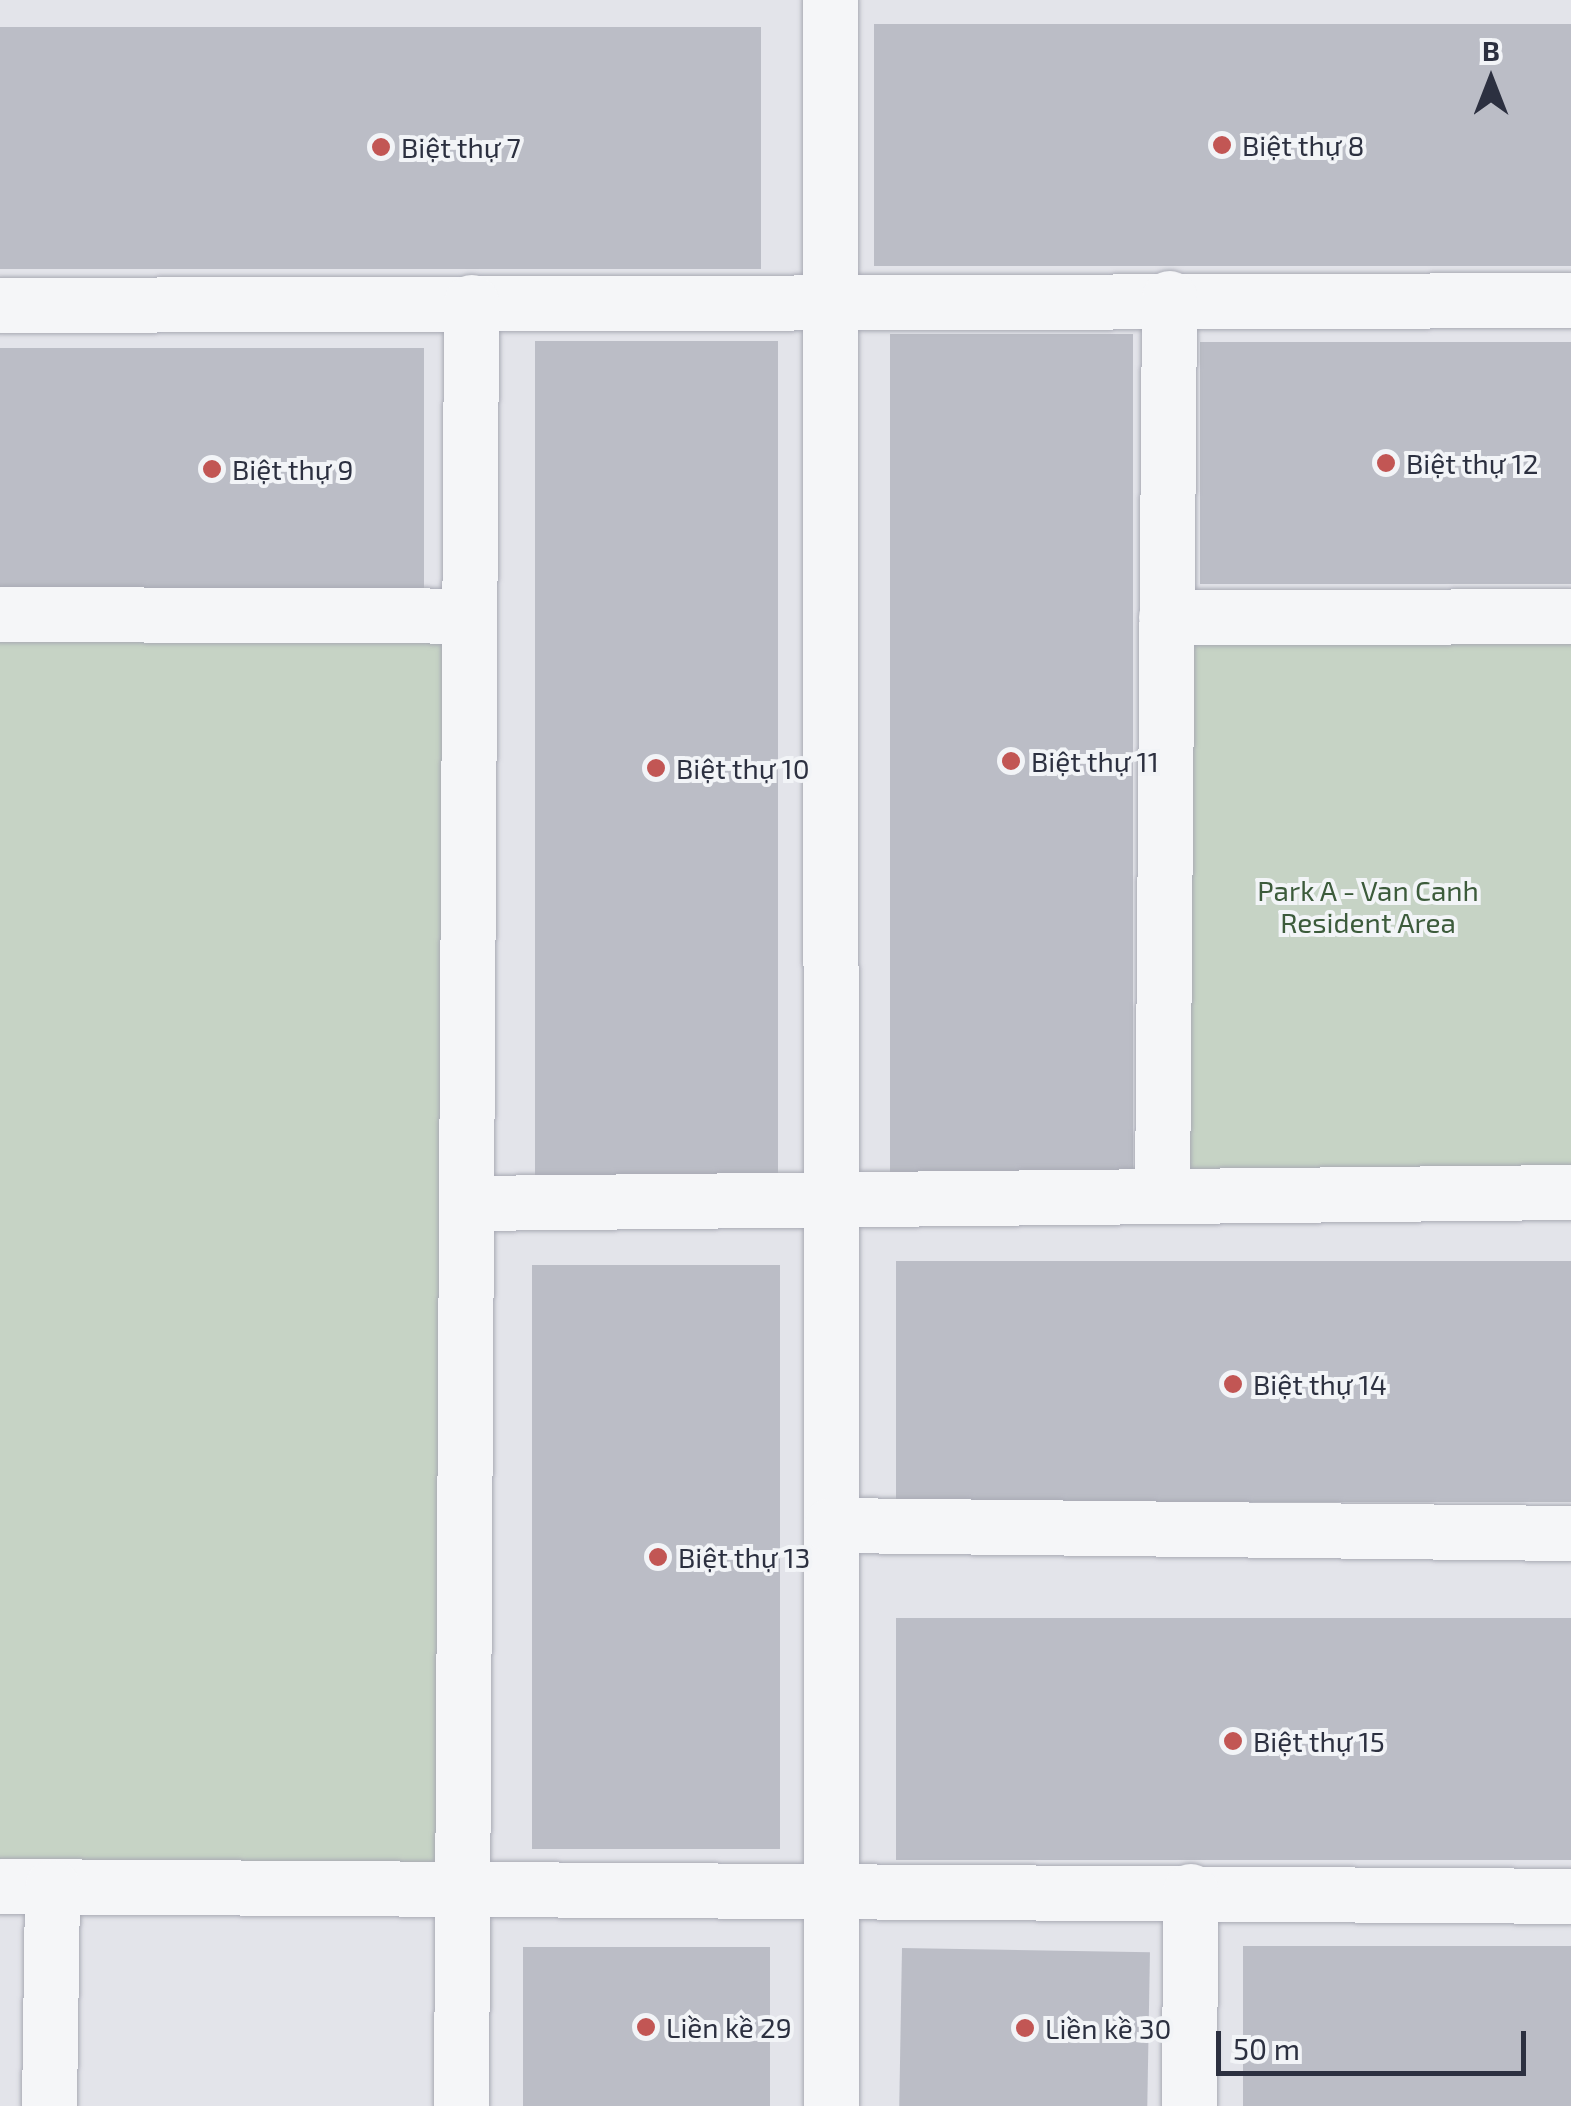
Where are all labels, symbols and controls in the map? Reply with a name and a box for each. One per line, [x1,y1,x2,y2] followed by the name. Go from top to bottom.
[1441,30,1541,130] north arrow
[1482,33,1500,67] text: B
[1242,128,1365,162] place label: Biệt thự 8
[401,130,521,164] place label: Biệt thự 7
[1211,134,1233,156] marker: Biệt thự 8
[370,136,392,158] marker: Biệt thự 7
[1406,446,1539,480] place label: Biệt thự 12
[232,452,354,486] place label: Biệt thự 9
[1375,452,1397,474] marker: Biệt thự 12
[201,458,223,480] marker: Biệt thự 9
[1031,744,1159,778] place label: Biệt thự 11
[1000,750,1022,772] marker: Biệt thự 11
[676,751,810,785] place label: Biệt thự 10
[645,757,667,779] marker: Biệt thự 10
[1256,873,1480,939] park label: Park A - Van Canh Resident Area
[1253,1367,1387,1401] place label: Biệt thự 14
[1222,1373,1244,1395] marker: Biệt thự 14
[678,1540,811,1574] place label: Biệt thự 13
[647,1546,669,1568] marker: Biệt thự 13
[1253,1724,1385,1758] place label: Biệt thự 15
[1222,1730,1244,1752] marker: Biệt thự 15
[666,2010,792,2044] place label: Liền kề 29
[1045,2011,1171,2045] place label: Liền kề 30
[1221,2011,1531,2073] scale bar
[635,2016,657,2038] marker: Liền kề 29
[1014,2017,1036,2039] marker: Liền kề 30
[1233,2030,1300,2066] text: 50 m

